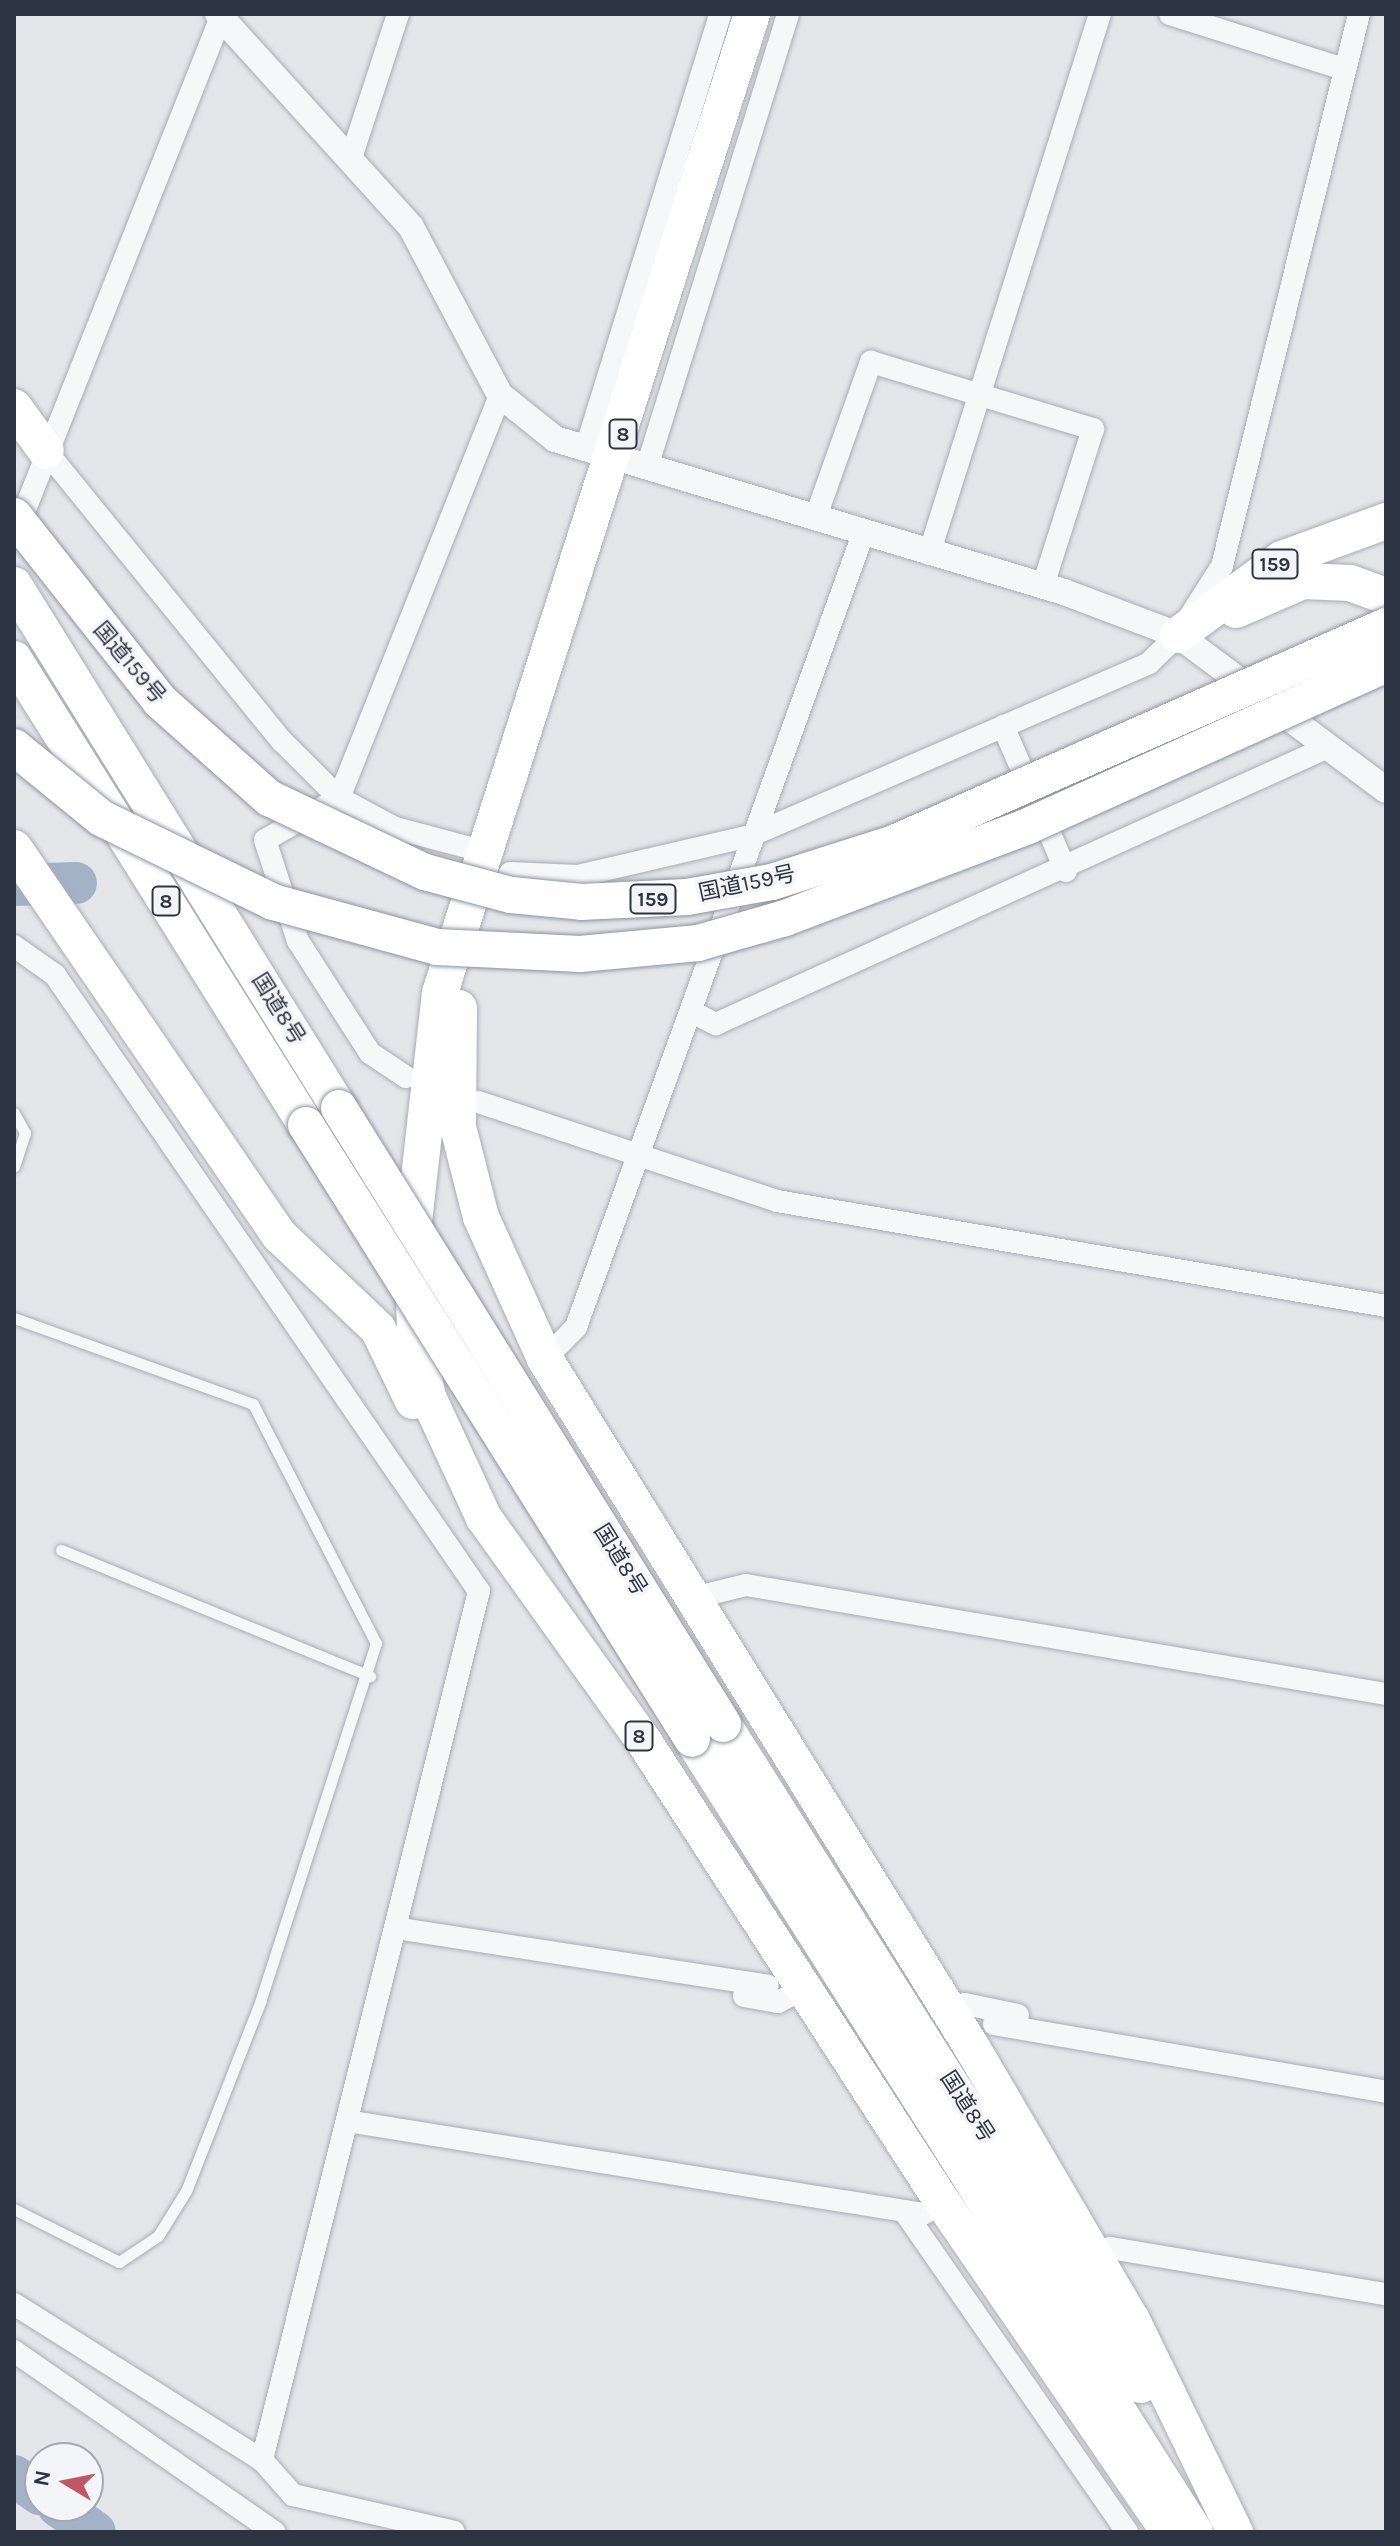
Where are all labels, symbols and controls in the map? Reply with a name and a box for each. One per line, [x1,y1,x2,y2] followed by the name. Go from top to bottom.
[607,418,639,450] road number: 8
[1251,548,1299,580] road number: 159
[87,617,171,709] street label: 国道159号
[696,861,798,907] street label: 国道159号
[629,883,677,915] road number: 159
[150,885,182,917] road number: 8
[246,968,310,1050] street label: 国道8号
[588,1519,652,1601] street label: 国道8号
[623,1720,655,1752] road number: 8
[934,2066,1000,2148] street label: 国道8号
[24,2442,104,2522] north arrow
[28,2468,57,2488] text: N

